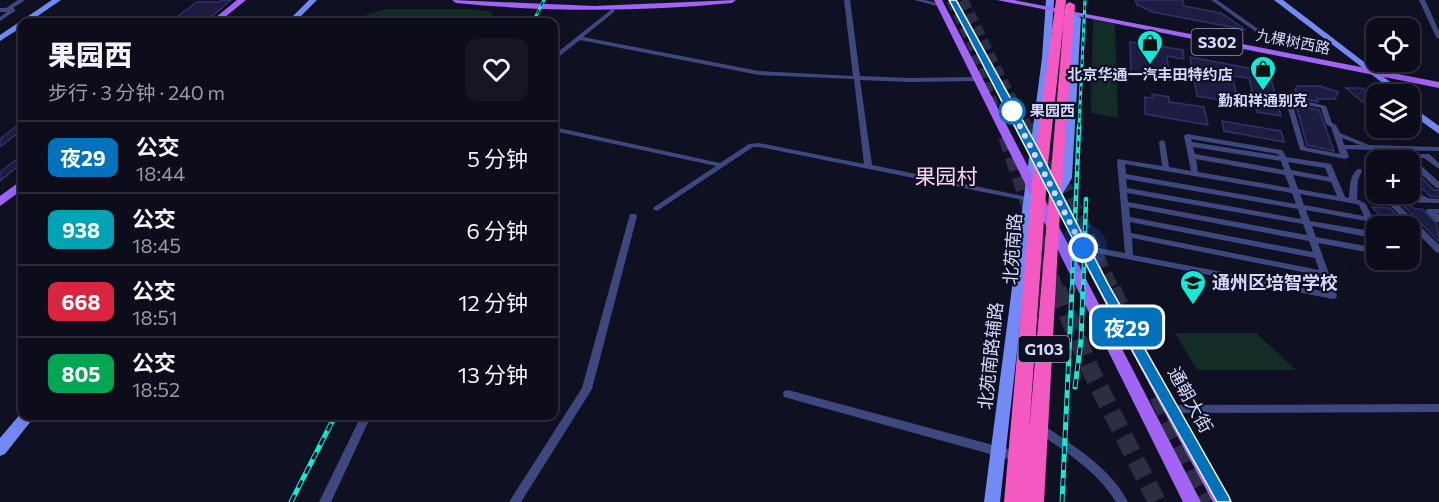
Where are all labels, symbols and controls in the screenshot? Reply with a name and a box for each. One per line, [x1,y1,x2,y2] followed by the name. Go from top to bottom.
[1366,18,1420,270] map controls
[1366,18,1420,72] button: locate
[1255,25,1332,57] street label: 九棵树西路
[1135,28,1165,66] shop icon: 北京华通一汽丰田特约店
[1192,29,1242,55] road number: S302
[48,37,132,71] text: 果园西
[465,38,528,101] button: heart
[1248,54,1278,92] shop icon: 勤和祥通别克
[1067,65,1233,83] place label: 北京华通一汽丰田特约店
[48,80,225,104] text: 步行 · 3 分钟 · 240 m
[1366,84,1420,138] button: layers
[1218,91,1308,109] place label: 勤和祥通别克
[999,98,1025,124] marker: 果园西
[1030,101,1075,119] place label: 果园西
[136,133,180,160] text: 公交
[60,145,106,170] text: 夜29
[467,145,528,172] text: 5 分钟
[1366,150,1420,204] button: +
[136,161,185,185] text: 18:44
[915,163,978,188] district label: 果园村
[132,205,176,232] text: 公交
[999,212,1025,286] street label: 北苑南路
[1366,216,1420,270] button: −
[62,217,100,242] text: 938
[466,217,528,244] text: 6 分钟
[132,233,181,257] text: 18:45
[1068,233,1098,263] your location
[1178,268,1208,306] school or university icon: 通州区培智学校
[1212,271,1338,293] place label: 通州区培智学校
[132,277,176,304] text: 公交
[62,289,100,314] text: 668
[458,289,528,316] text: 12 分钟
[973,301,1007,411] street label: 北苑南路辅路
[132,305,177,329] text: 18:51
[1092,308,1162,346] line badge: 夜29
[1104,315,1150,340] text: 夜29
[1018,336,1070,362] road number: G103
[132,349,176,376] text: 公交
[61,361,101,386] text: 805
[458,361,528,388] text: 13 分钟
[1164,363,1218,436] street label: 通朝大街
[132,377,180,401] text: 18:52

